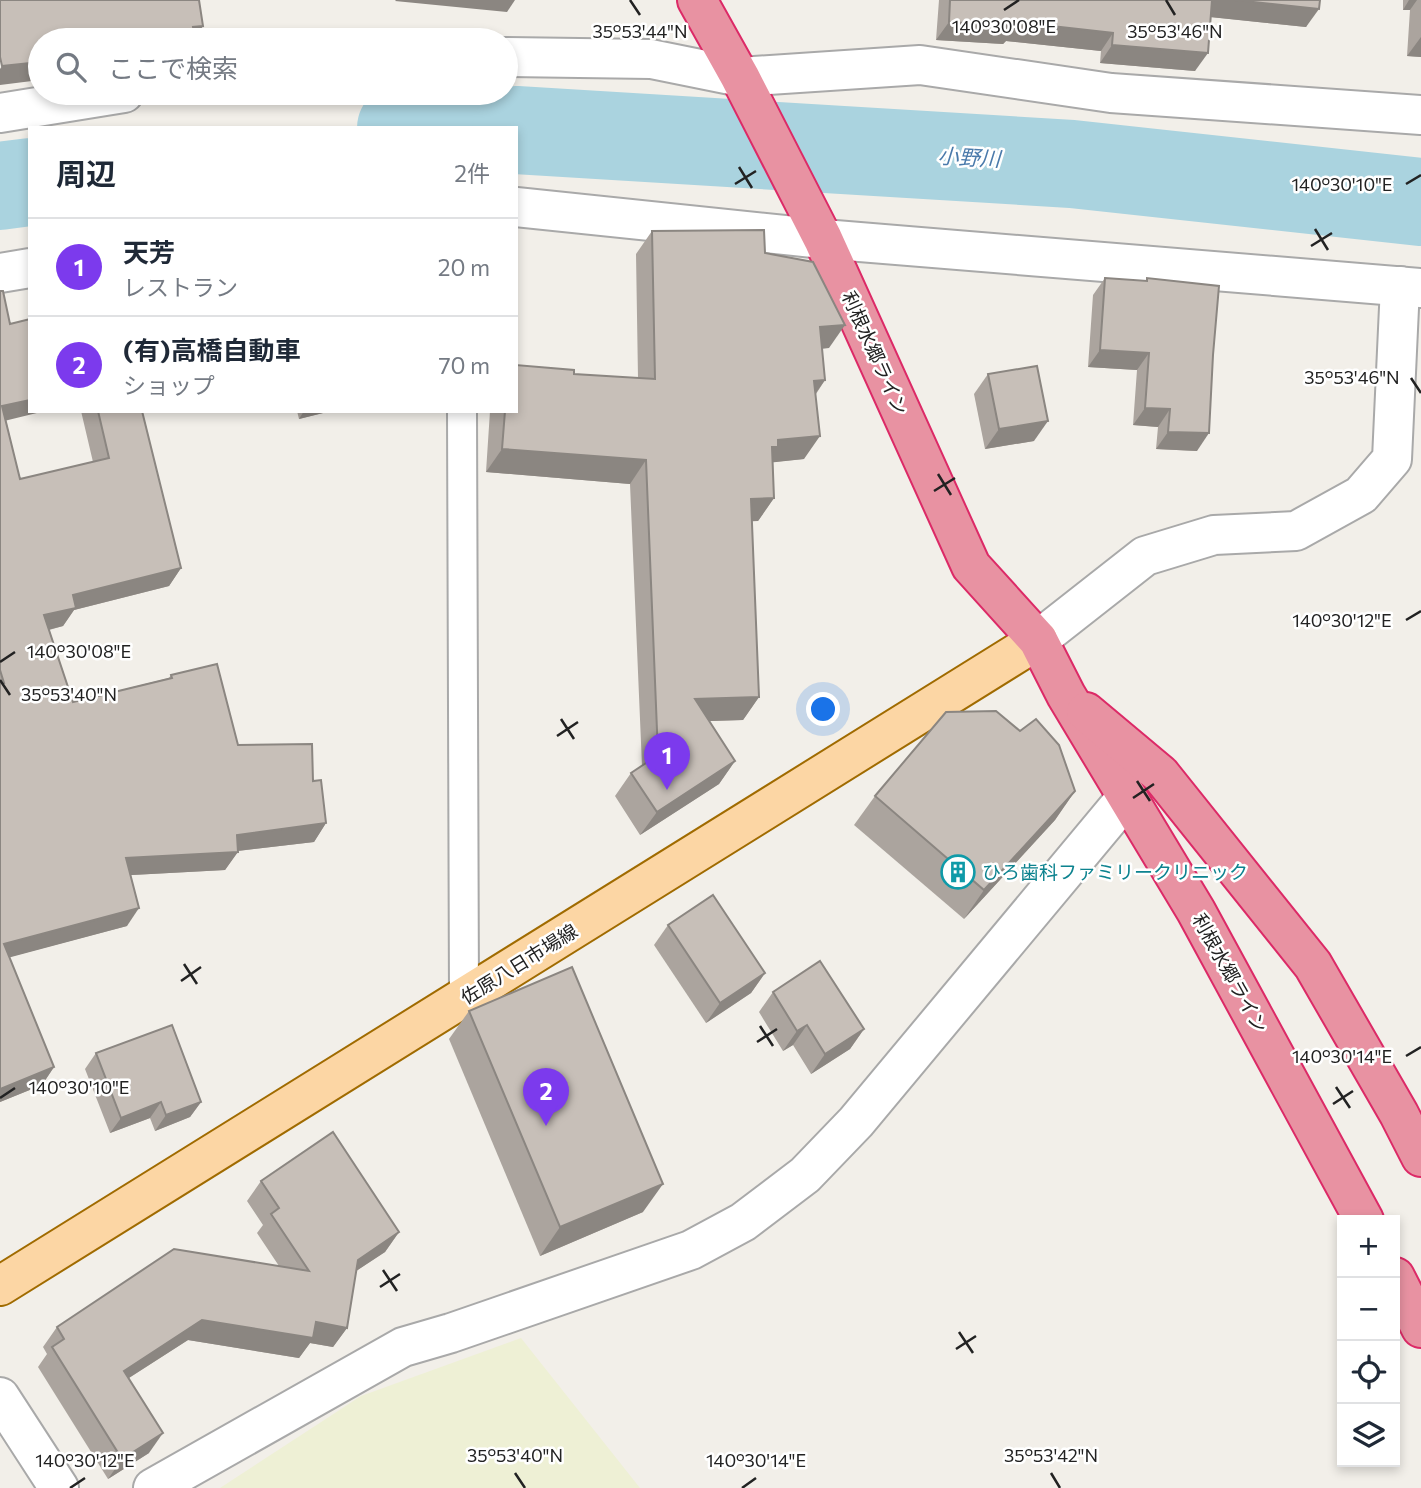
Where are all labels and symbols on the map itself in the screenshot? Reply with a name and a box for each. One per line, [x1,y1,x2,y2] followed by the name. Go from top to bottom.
[952,15,1056,37] text: 140°30'08"E
[592,20,688,42] text: 35°53'44"N
[1127,20,1223,42] text: 35°53'46"N
[937,142,1003,171] water label: 小野川
[1291,173,1393,195] text: 140°30'10"E
[838,287,913,418] street label: 利根水郷ライン
[1304,366,1400,388] text: 35°53'46"N
[1292,609,1392,631] text: 140°30'12"E
[27,640,131,662] text: 140°30'08"E
[21,683,117,705] text: 35°53'40"N
[806,692,840,726] your location
[644,732,690,790] pin: 1
[939,853,977,891] building icon: ひろ歯科ファミリークリニック
[982,860,1248,883] place label: ひろ歯科ファミリークリニック
[1188,909,1273,1037] street label: 利根水郷ライン
[456,919,581,1009] street label: 佐原八日市場線
[1292,1045,1392,1067] text: 140°30'14"E
[523,1068,569,1126] pin: 2
[28,1076,130,1098] text: 140°30'10"E
[467,1444,563,1466] text: 35°53'40"N
[1004,1444,1098,1466] text: 35°53'42"N
[35,1449,135,1471] text: 140°30'12"E
[706,1449,806,1471] text: 140°30'14"E

